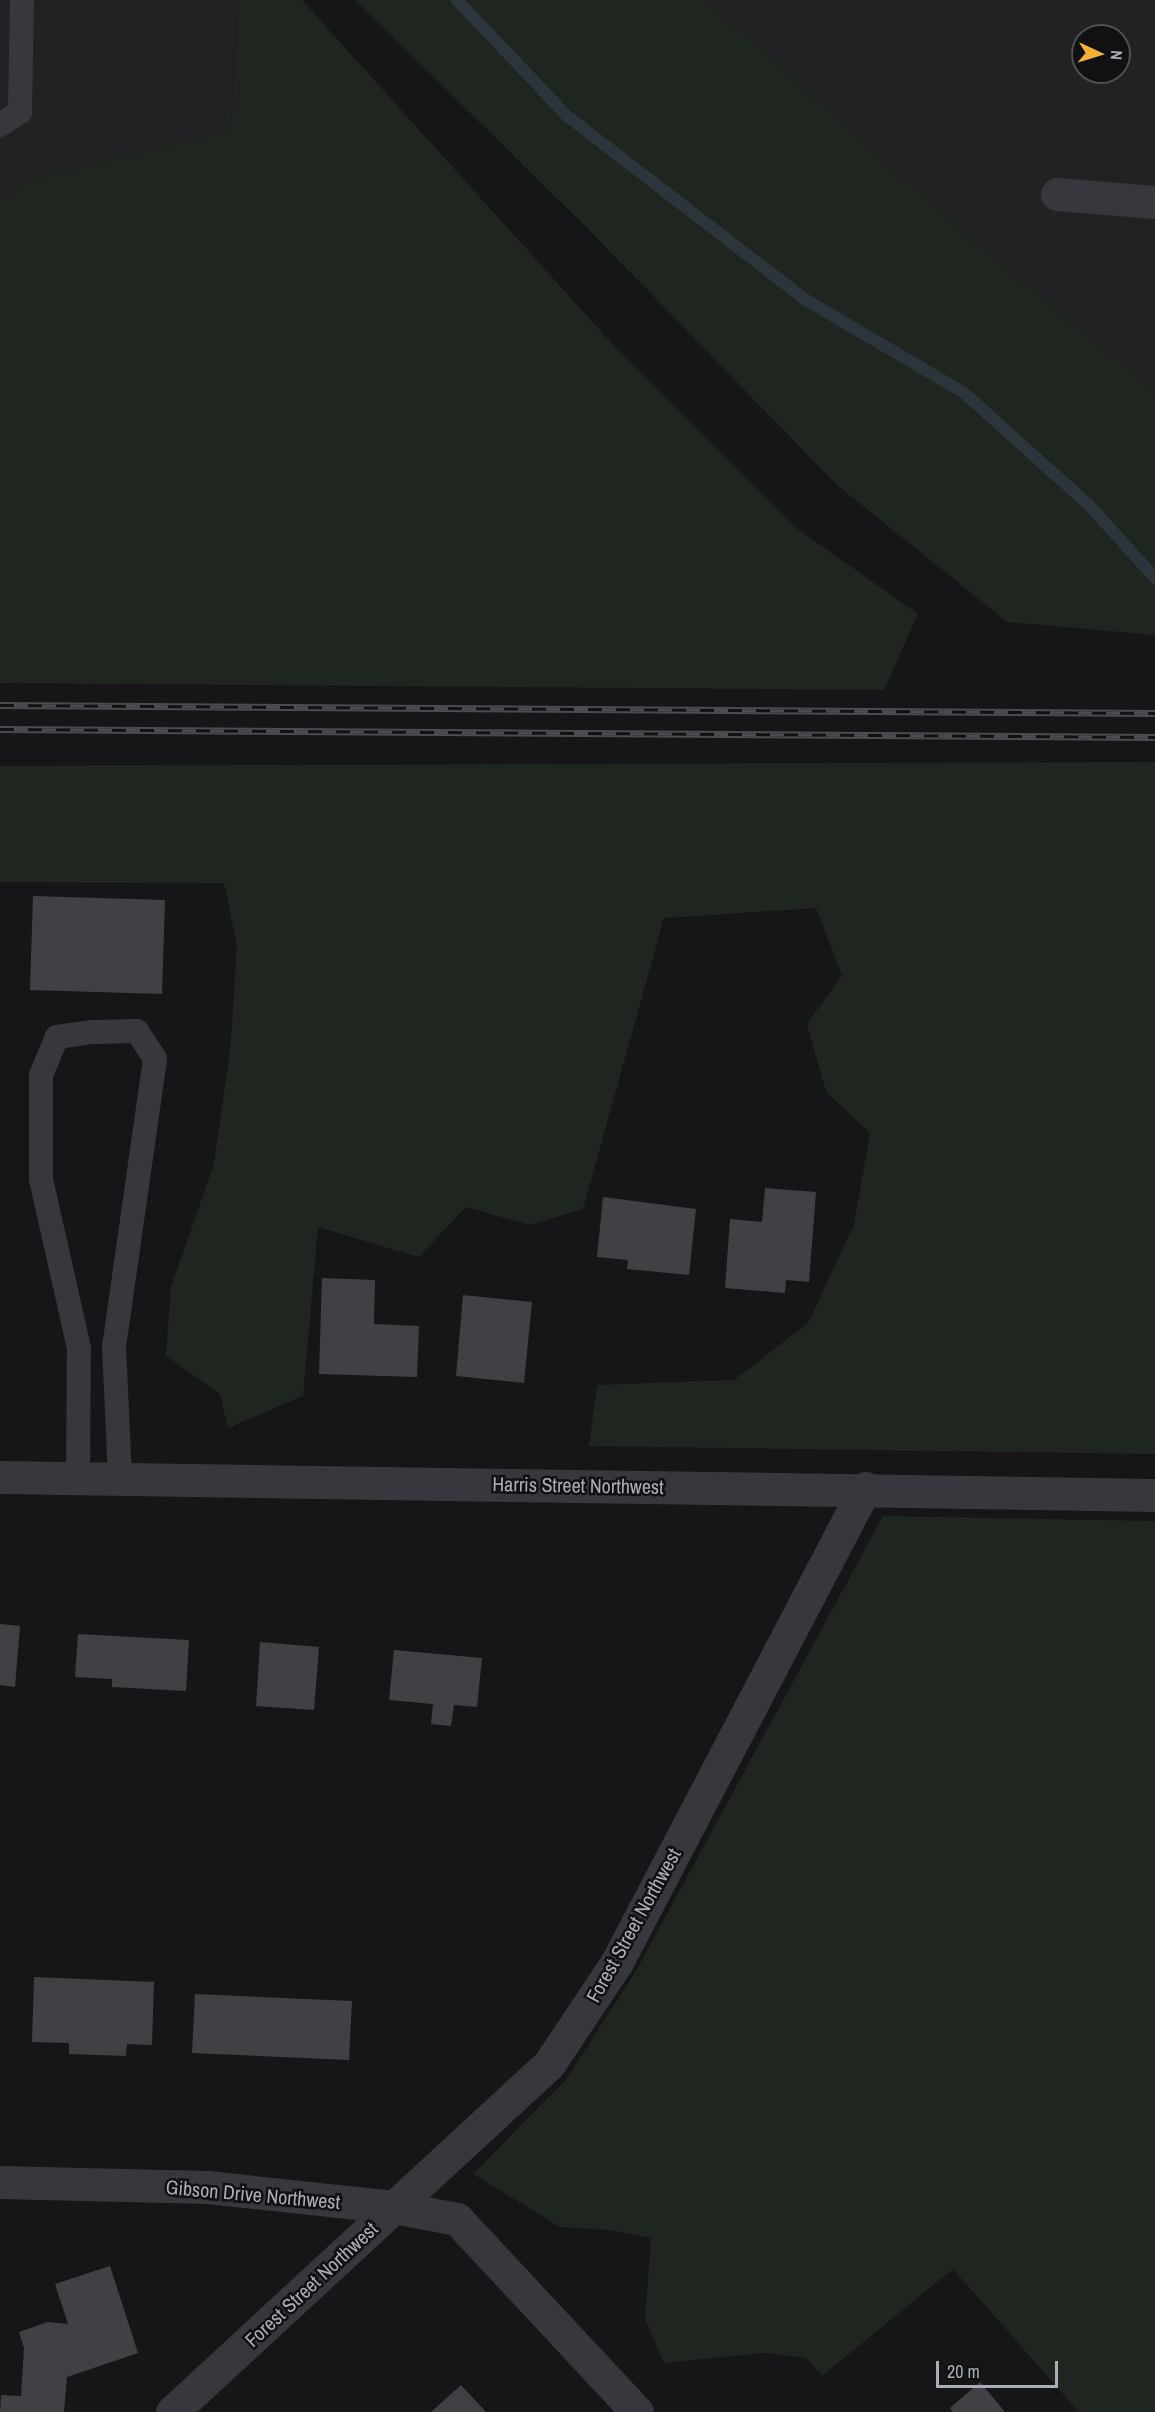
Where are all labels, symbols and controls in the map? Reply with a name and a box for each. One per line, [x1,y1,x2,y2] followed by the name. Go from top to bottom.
[1071,24,1131,84] north arrow
[1106,50,1128,61] text: N
[492,1472,664,1498] street label: Harris Street Northwest
[581,1844,685,2006] street label: Forest Street Northwest
[165,2174,341,2214] street label: Gibson Drive Northwest
[240,2216,382,2352] street label: Forest Street Northwest
[939,2349,1060,2387] scale bar
[947,2359,980,2384] text: 20 m

